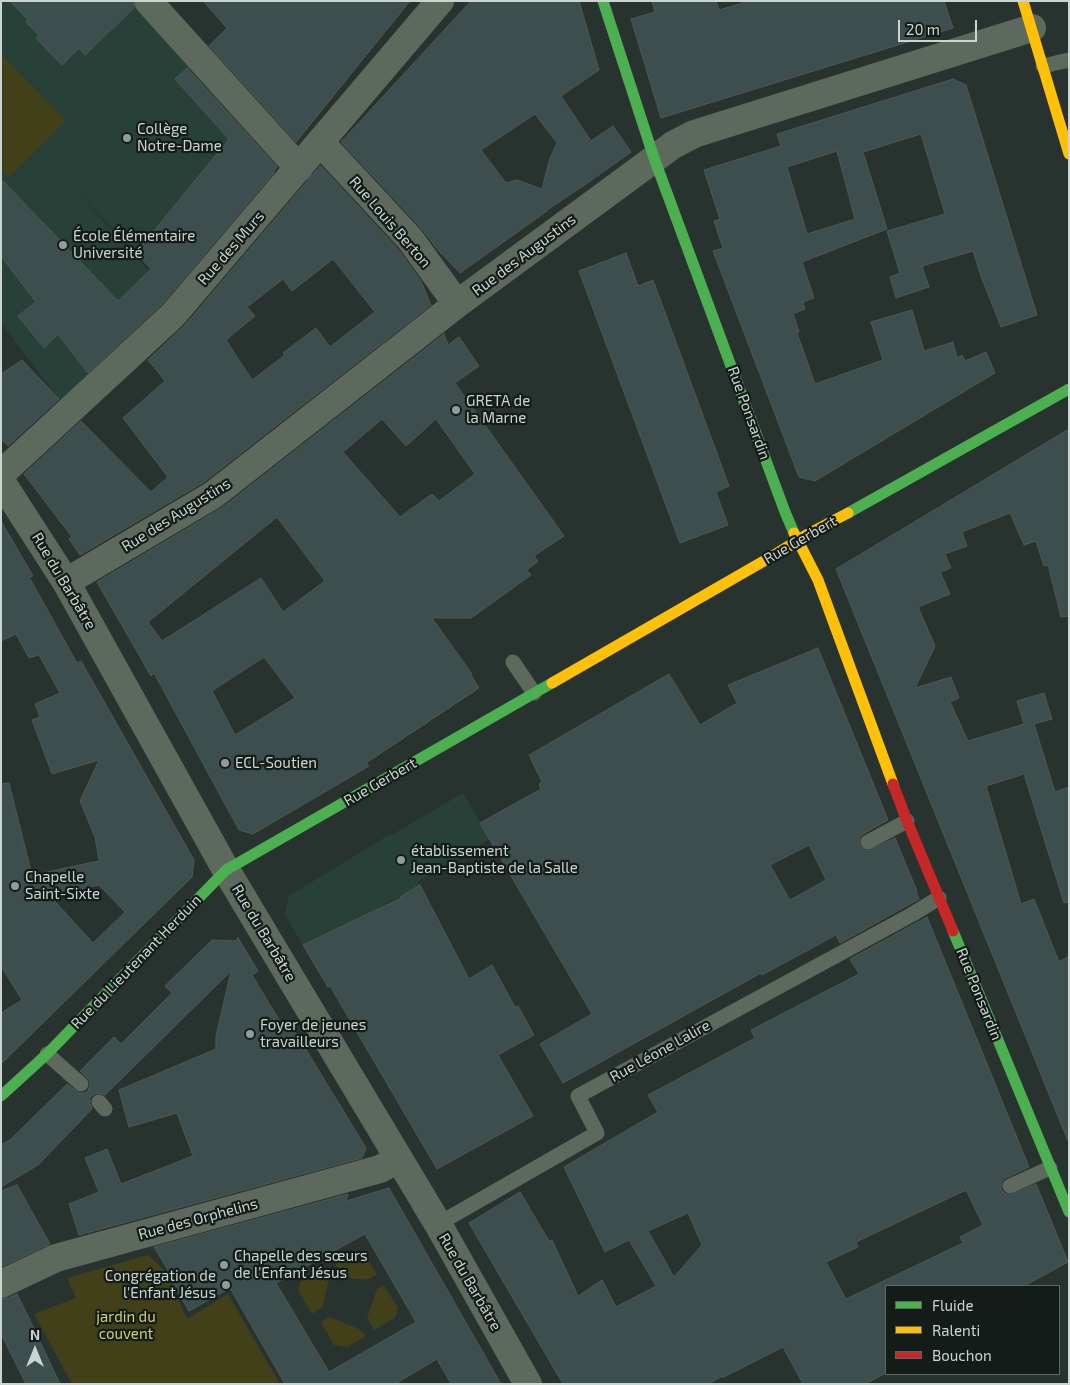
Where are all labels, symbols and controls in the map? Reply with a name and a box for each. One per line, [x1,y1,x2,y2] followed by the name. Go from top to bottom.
[900,10,979,42] scale bar
[906,20,940,38] text: 20 m
[137,120,222,155] place label: Collège Notre-Dame
[121,132,133,144] marker: Collège Notre-Dame
[345,173,435,271] street label: Rue Louis Berton
[194,207,268,289] street label: Rue des Murs
[469,210,579,300] street label: Rue des Augustins
[73,227,195,262] place label: École Élémentaire Université
[57,239,69,251] marker: École Élémentaire Université
[724,364,774,462] street label: Rue Ponsardin
[466,392,530,427] place label: GRETA de la Marne
[450,404,462,416] marker: GRETA de la Marne
[118,474,234,556] street label: Rue des Augustins
[760,512,840,568] street label: Rue Gerbert
[28,529,100,633] street label: Rue du Barbâtre
[235,754,317,772] place label: ECL-Soutien
[340,754,420,810] street label: Rue Gerbert
[219,757,231,769] marker: ECL-Soutien
[411,842,578,877] place label: établissement Jean-Baptiste de la Salle
[395,854,407,866] marker: établissement Jean-Baptiste de la Salle
[25,868,100,903] place label: Chapelle Saint-Sixte
[9,880,21,892] marker: Chapelle Saint-Sixte
[228,881,300,985] street label: Rue du Barbâtre
[67,891,205,1033] street label: Rue du Lieutenant Herduin
[952,945,1006,1043] street label: Rue Ponsardin
[260,1016,366,1051] place label: Foyer de jeunes travailleurs
[607,1016,713,1086] street label: Rue Léone Lalire
[244,1028,256,1040] marker: Foyer de jeunes travailleurs
[136,1194,260,1244] street label: Rue des Orphelins
[435,1230,505,1334] street label: Rue du Barbâtre
[234,1247,368,1282] place label: Chapelle des sœurs de l'Enfant Jésus
[218,1259,230,1271] marker: Chapelle des sœurs de l'Enfant Jésus
[105,1267,216,1302] place label: Congrégation de l'Enfant Jésus
[220,1279,232,1291] marker: Congrégation de l'Enfant Jésus
[885,1285,1060,1375] legend
[932,1296,973,1314] text: Fluide
[96,1308,156,1343] park label: jardin du couvent
[932,1321,980,1339] text: Ralenti
[10,1325,60,1375] north arrow
[30,1326,40,1343] text: N
[932,1346,992,1364] text: Bouchon

